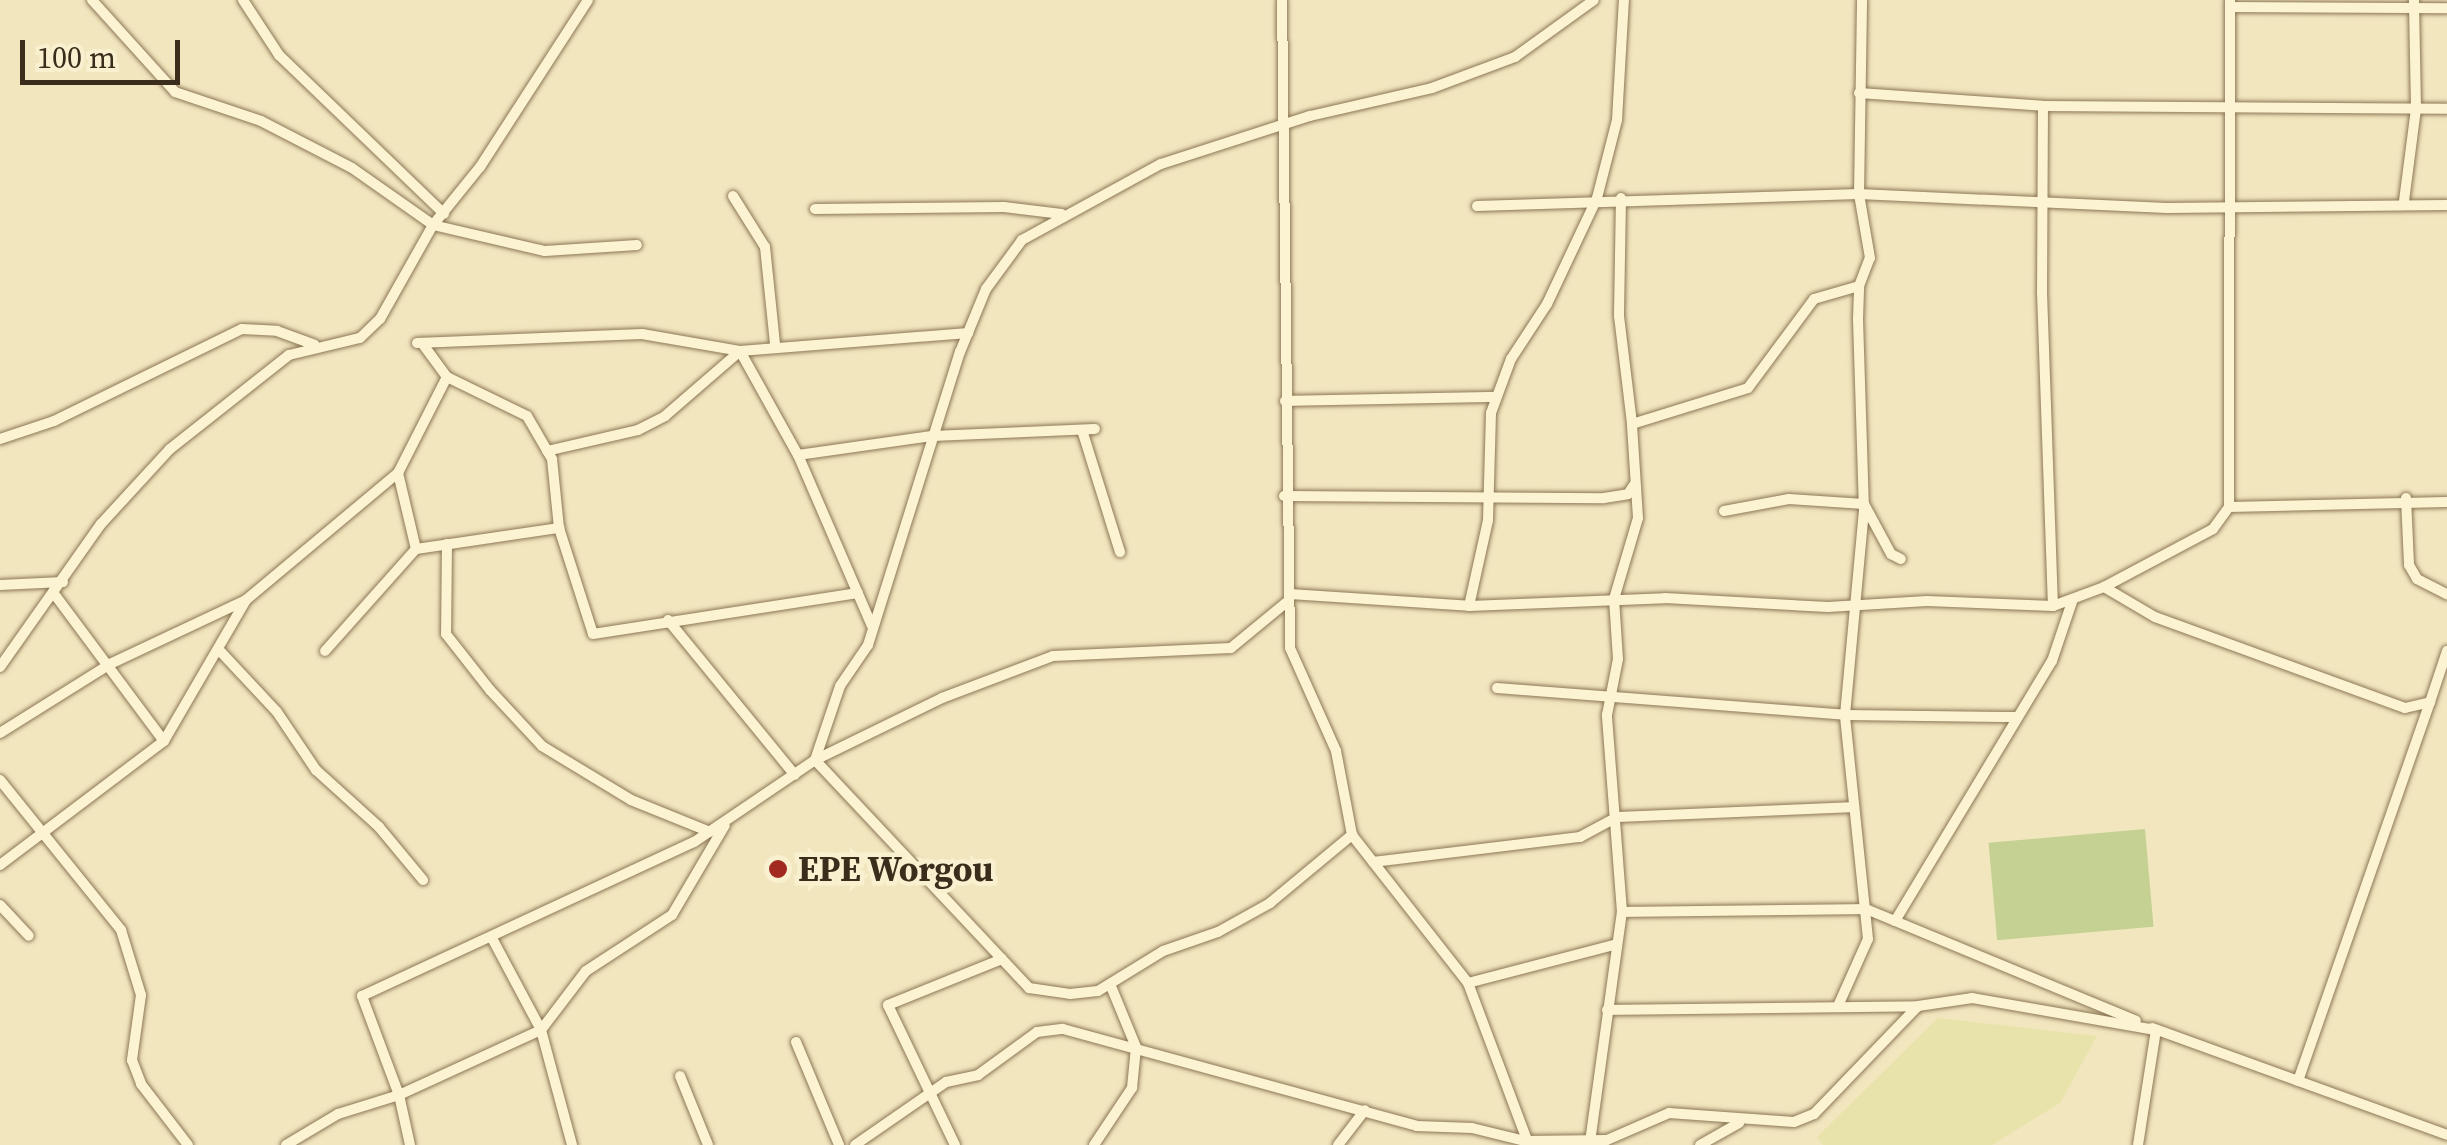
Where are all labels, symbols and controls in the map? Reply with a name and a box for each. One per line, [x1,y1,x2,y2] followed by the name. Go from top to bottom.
[25,20,185,82] scale bar
[37,37,116,78] text: 100 m
[798,848,994,890] place label: EPE Worgou
[767,858,789,880] marker: EPE Worgou

